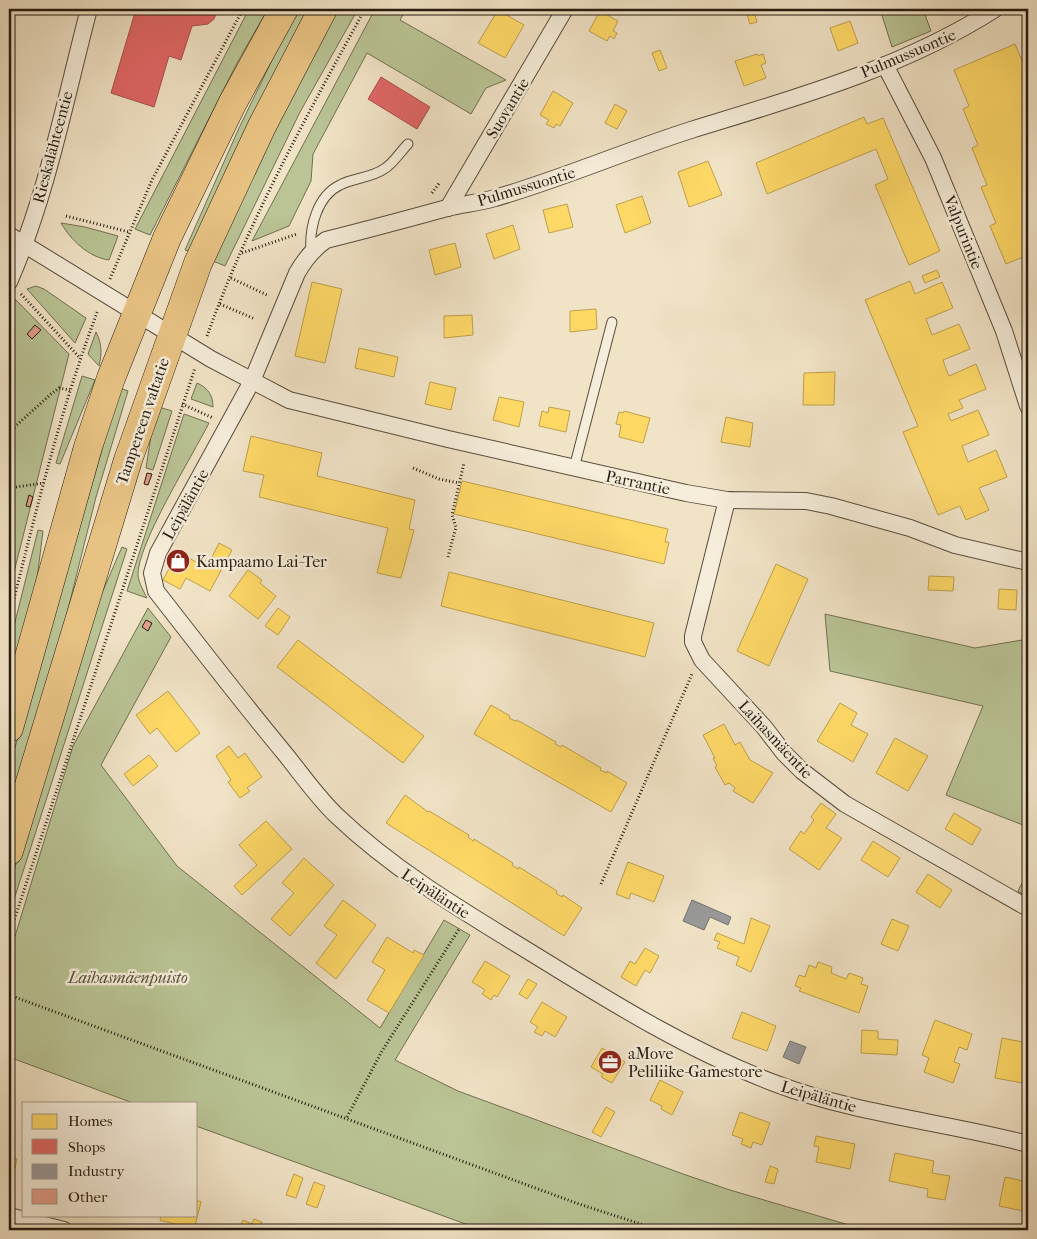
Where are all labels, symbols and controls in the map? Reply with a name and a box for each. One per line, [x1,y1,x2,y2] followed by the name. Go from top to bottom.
[858,25,959,82] street label: Pulmussuontie
[482,74,533,142] street label: Suovantie
[28,89,77,205] street label: Rieskalähteentie
[475,163,578,210] street label: Pulmussuontie
[940,192,987,272] street label: Valpurintie
[112,355,173,487] street label: Tampereen valtatie
[158,466,213,543] street label: Leipäläntie
[604,466,672,499] street label: Parrantie
[165,548,191,574] shop icon: Kampaamo Lai-Ter
[196,552,327,571] place label: Kampaamo Lai-Ter
[735,696,817,782] street label: Laihasmäentie
[398,864,474,923] street label: Leipäläntie
[67,968,188,987] park label: Laihasmäenpuisto
[628,1044,762,1081] place label: aMove Peliliike-Gamestore
[597,1049,623,1075] office icon: aMove Peliliike-Gamestore
[779,1077,859,1116] street label: Leipäläntie
[22,1102,198,1216] legend
[68,1112,113,1130] text: Homes
[68,1138,106,1156] text: Shops
[68,1162,125,1180] text: Industry
[68,1188,108,1206] text: Other

